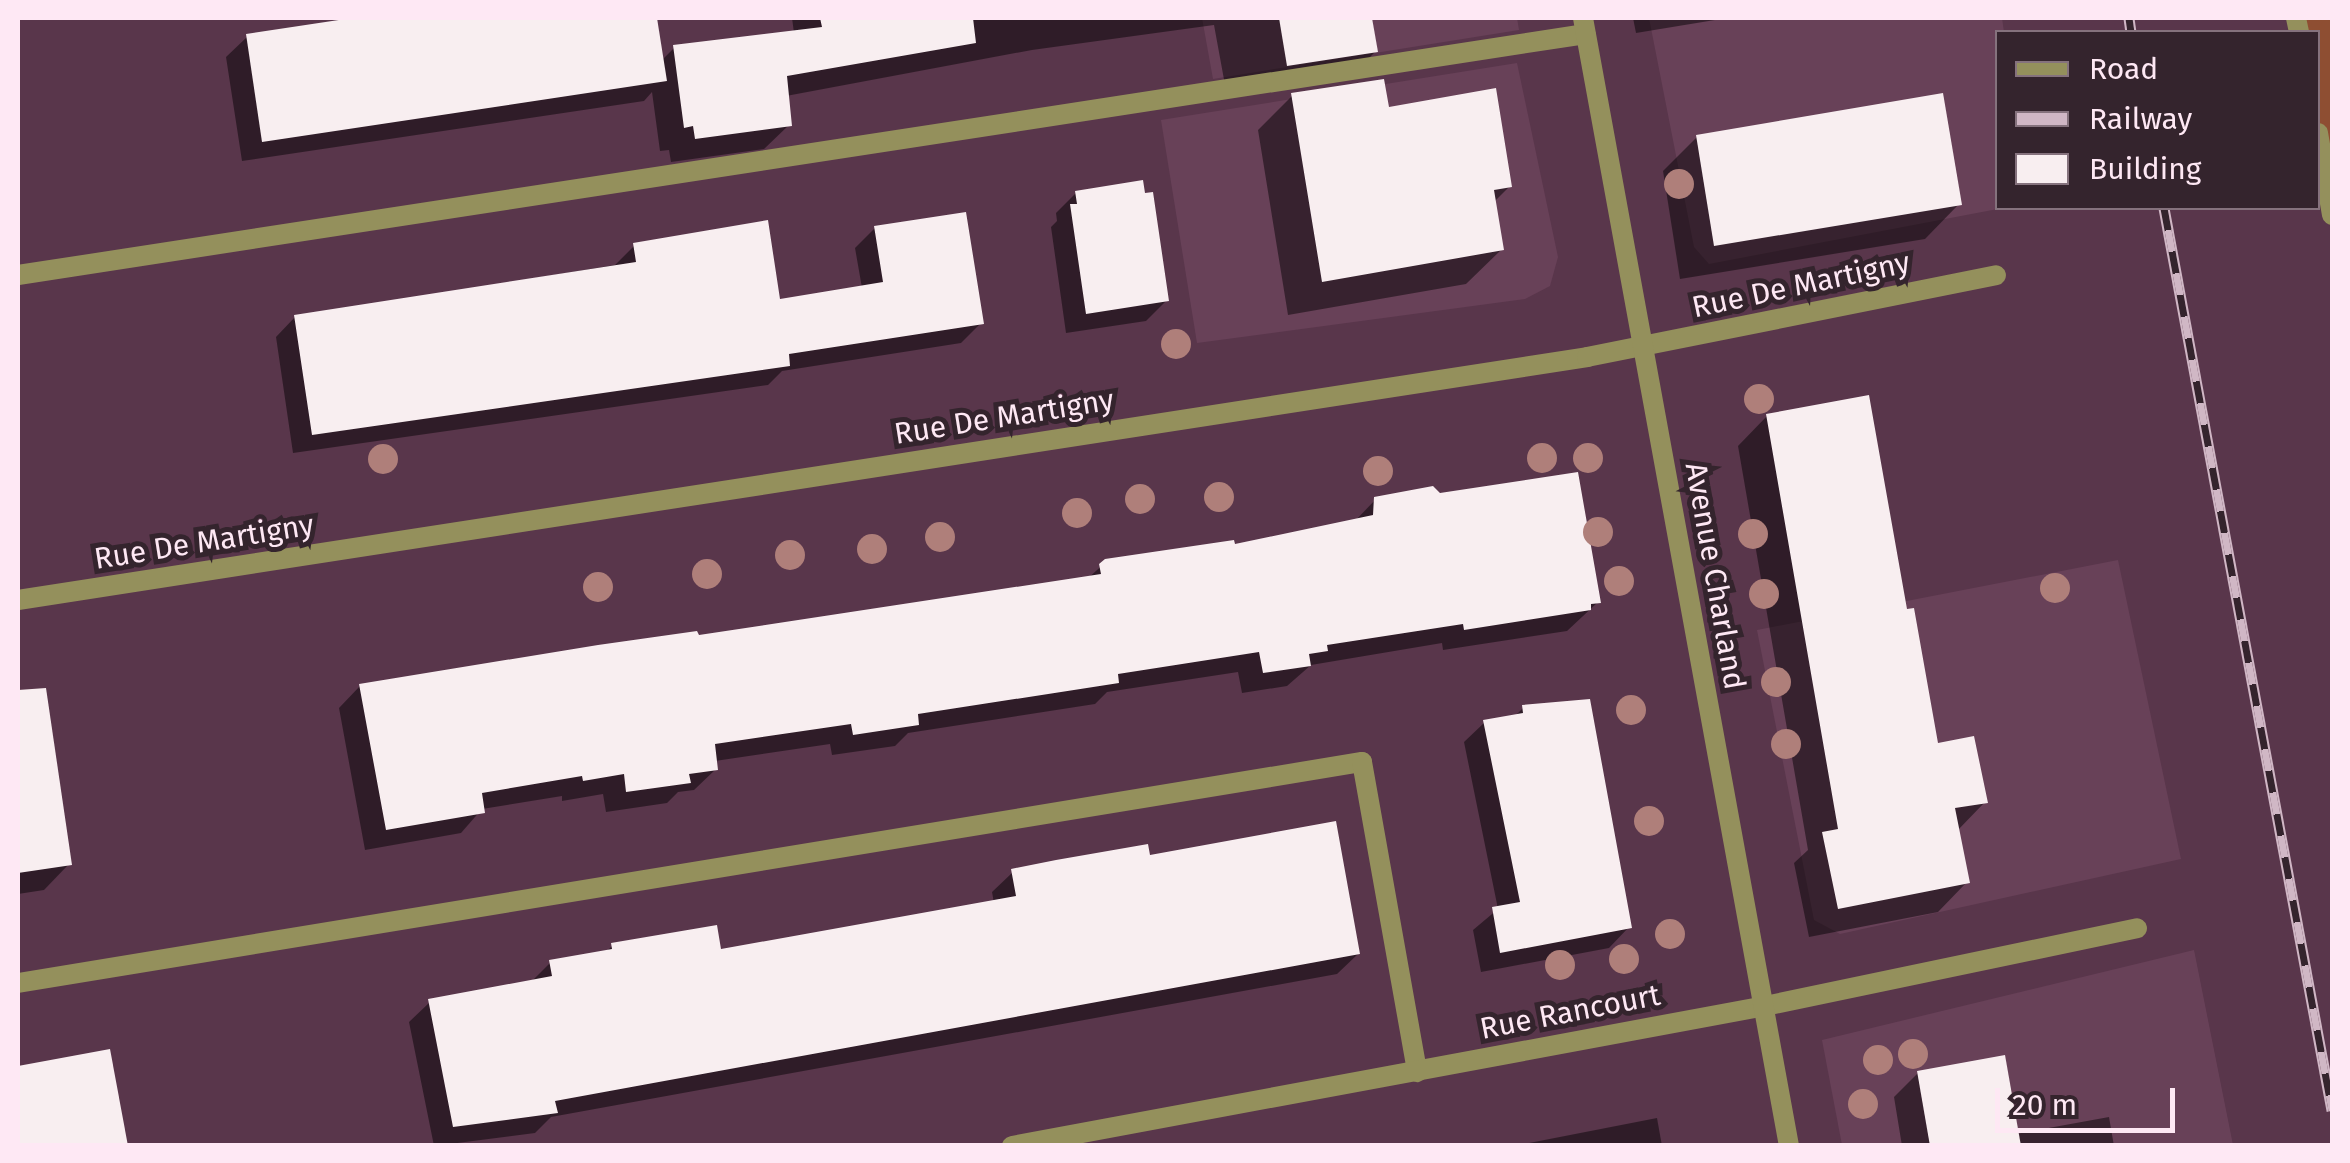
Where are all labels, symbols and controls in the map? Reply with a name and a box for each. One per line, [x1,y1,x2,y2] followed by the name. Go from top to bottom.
[1995,30,2320,210] legend
[2089,51,2158,87] text: Road
[2089,101,2192,137] text: Railway
[2089,151,2201,187] text: Building
[1689,244,1913,326] street label: Rue De Martigny
[892,382,1116,452] street label: Rue De Martigny
[1677,460,1753,692] street label: Avenue Charland
[92,507,316,577] street label: Rue De Martigny
[1477,977,1663,1047] street label: Rue Rancourt
[2000,1068,2180,1130] scale bar
[2012,1087,2077,1123] text: 20 m

